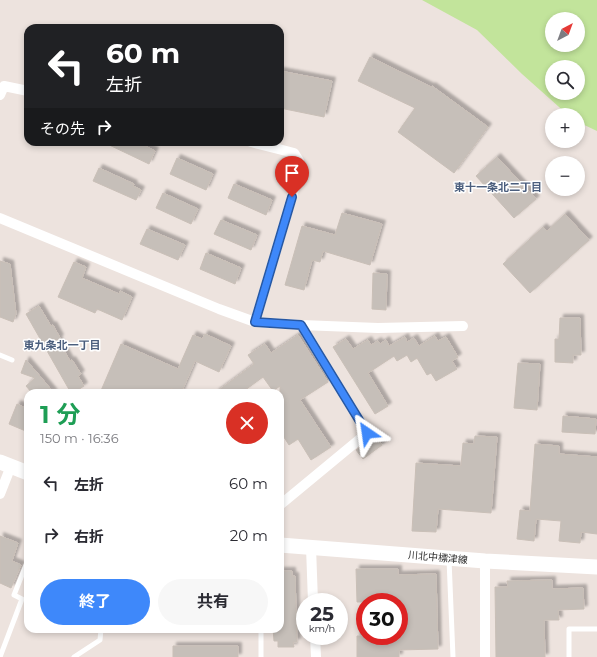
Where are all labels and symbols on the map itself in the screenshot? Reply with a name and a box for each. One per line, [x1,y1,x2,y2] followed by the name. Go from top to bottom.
[545,12,585,52] north arrow
[275,156,309,197] pin
[454,180,542,194] district label: 東十一条北二丁目
[24,338,101,352] district label: 東九条北一丁目
[346,412,388,454] position arrow
[408,548,468,567] street label: 川北中標津線
[356,593,408,645] speed limit sign: 30

